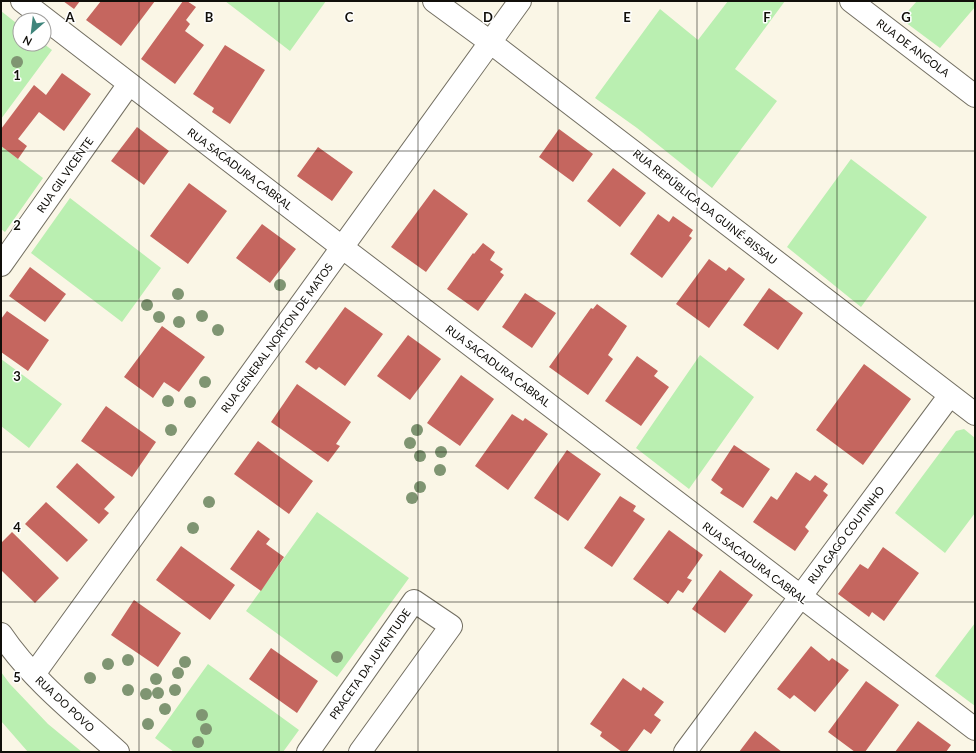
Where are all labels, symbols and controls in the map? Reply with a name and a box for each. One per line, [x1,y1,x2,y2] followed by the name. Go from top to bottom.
[64,9,75,25] text: A
[205,9,214,25] text: B
[345,9,354,25] text: C
[483,9,493,25] text: D
[623,9,631,25] text: E
[763,9,771,25] text: F
[12,12,52,52] north arrow
[874,16,952,80] street label: RUA DE ANGOLA
[20,34,34,49] text: N
[13,67,21,83] text: 1
[185,125,295,212] street label: RUA SACADURA CABRAL
[34,135,95,215] street label: RUA GIL VICENTE
[631,146,780,267] street label: RUA REPÚBLICA DA GUINÉ-BISSAU
[13,217,21,233] text: 2
[218,260,335,415] street label: RUA GENERAL NORTON DE MATOS
[443,322,553,409] street label: RUA SACADURA CABRAL
[13,368,21,384] text: 3
[805,483,887,586] street label: RUA GAGO COUTINHO
[13,519,21,535] text: 4
[700,519,810,606] street label: RUA SACADURA CABRAL
[326,606,413,722] street label: PRACETA DA JUVENTUDE
[13,669,21,685] text: 5
[33,673,98,734] street label: RUA DO POVO

